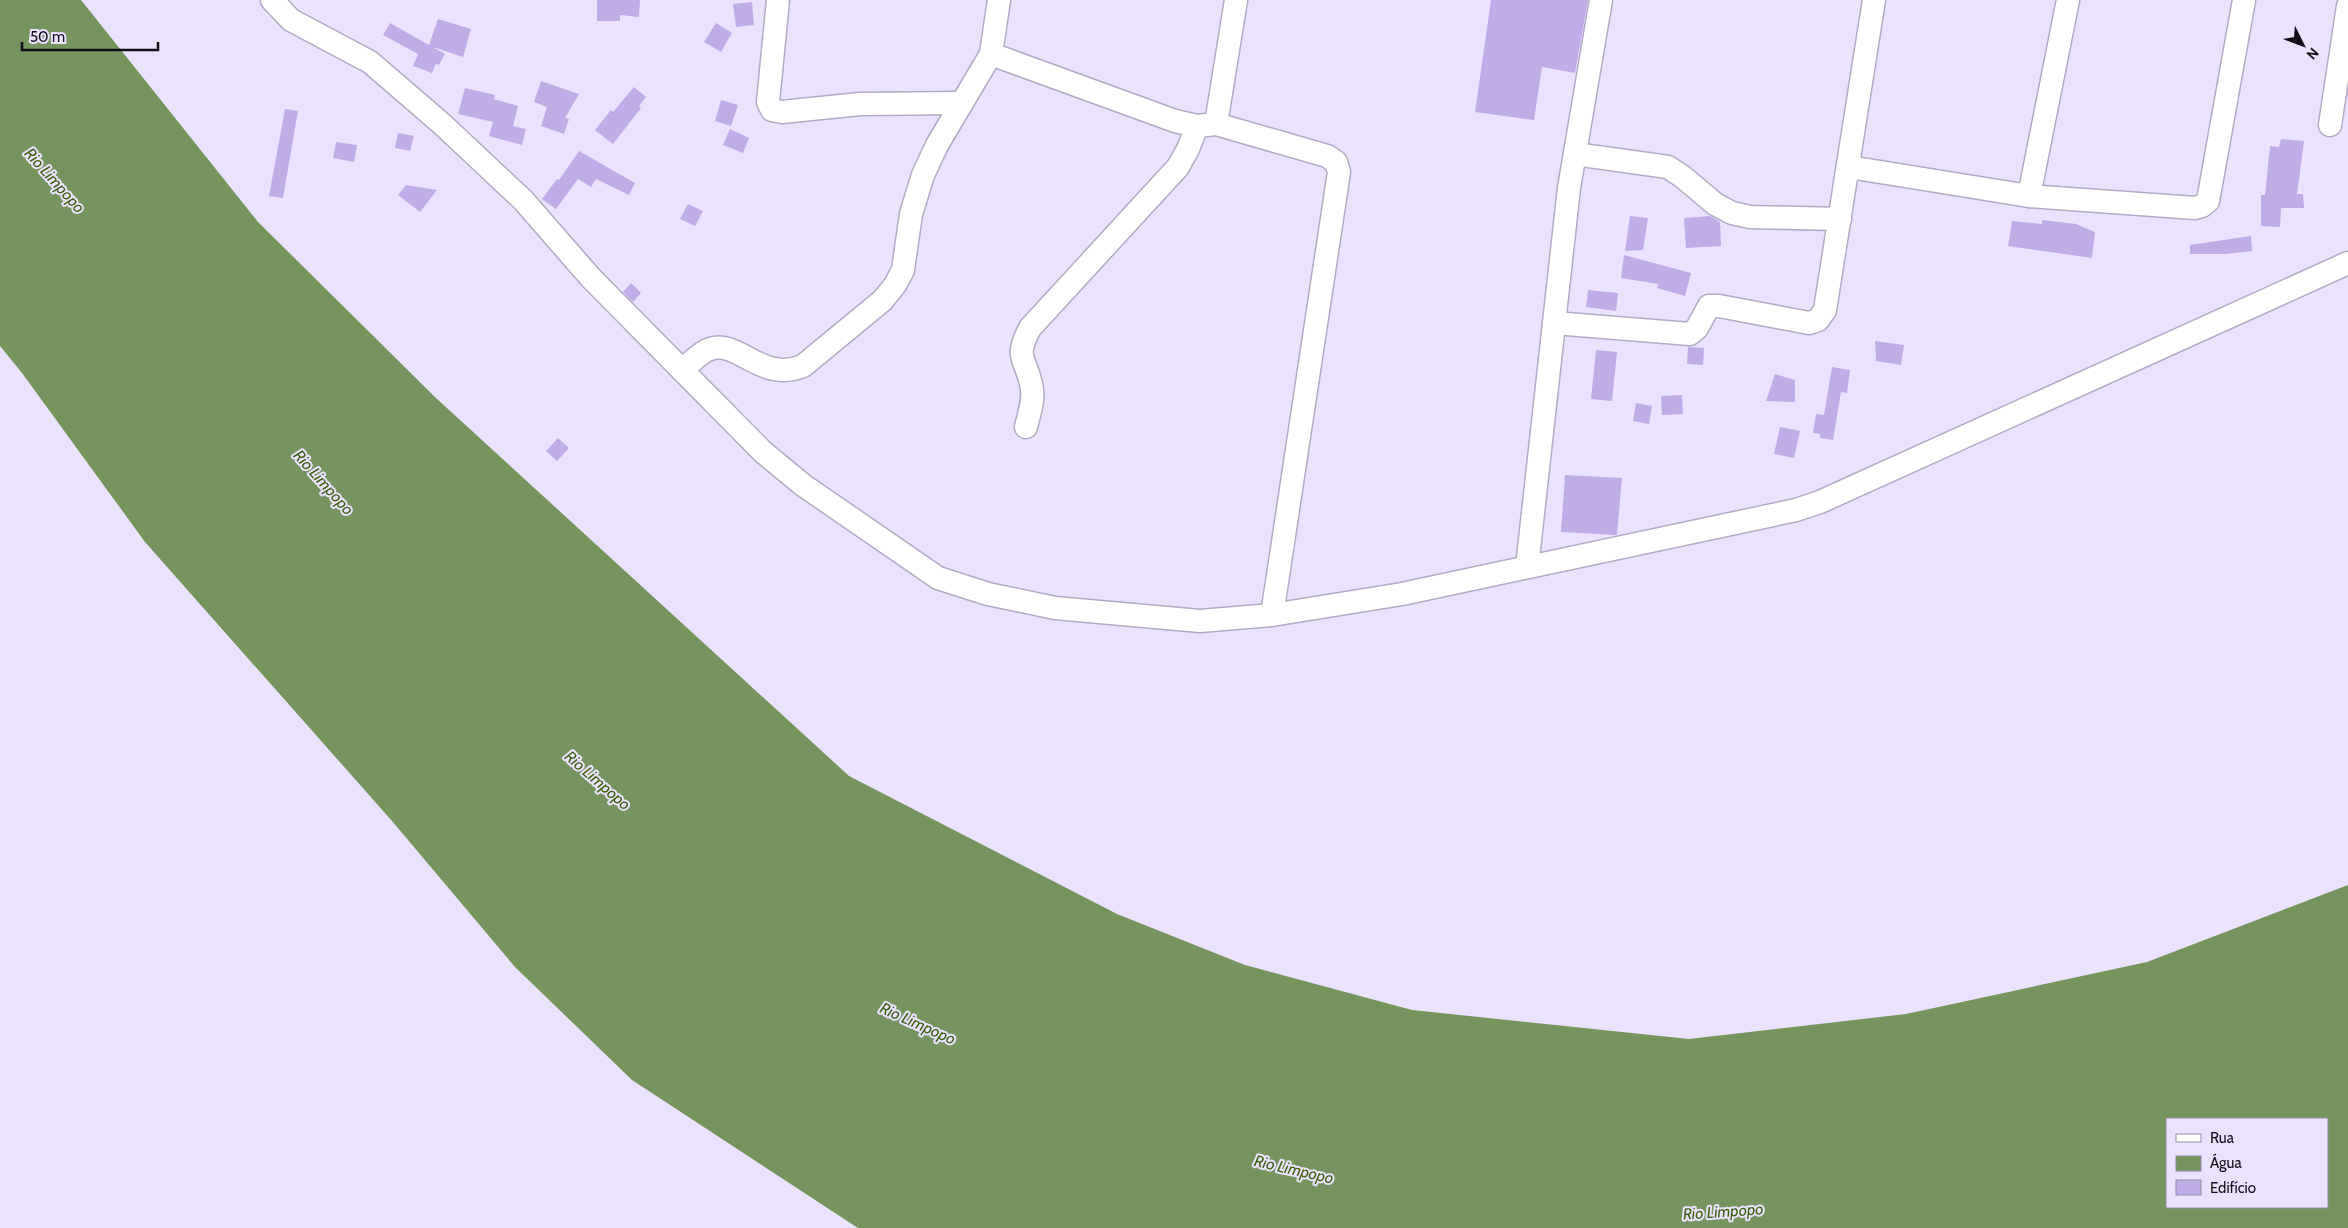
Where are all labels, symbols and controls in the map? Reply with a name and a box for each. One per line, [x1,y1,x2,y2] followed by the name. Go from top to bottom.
[22,20,159,52] scale bar
[2278,20,2328,70] north arrow
[30,28,65,46] text: 50 m
[2303,44,2323,63] text: N
[21,144,89,217] water label: Rio Limpopo
[290,446,358,519] water label: Rio Limpopo
[561,747,634,814] water label: Rio Limpopo
[877,998,959,1049] water label: Rio Limpopo
[2166,1118,2328,1208] legend
[2210,1129,2235,1147] text: Rua
[1252,1151,1335,1188] water label: Rio Limpopo
[2210,1153,2242,1172] text: Água
[2210,1179,2256,1197] text: Edifício
[1682,1199,1764,1224] water label: Rio Limpopo

